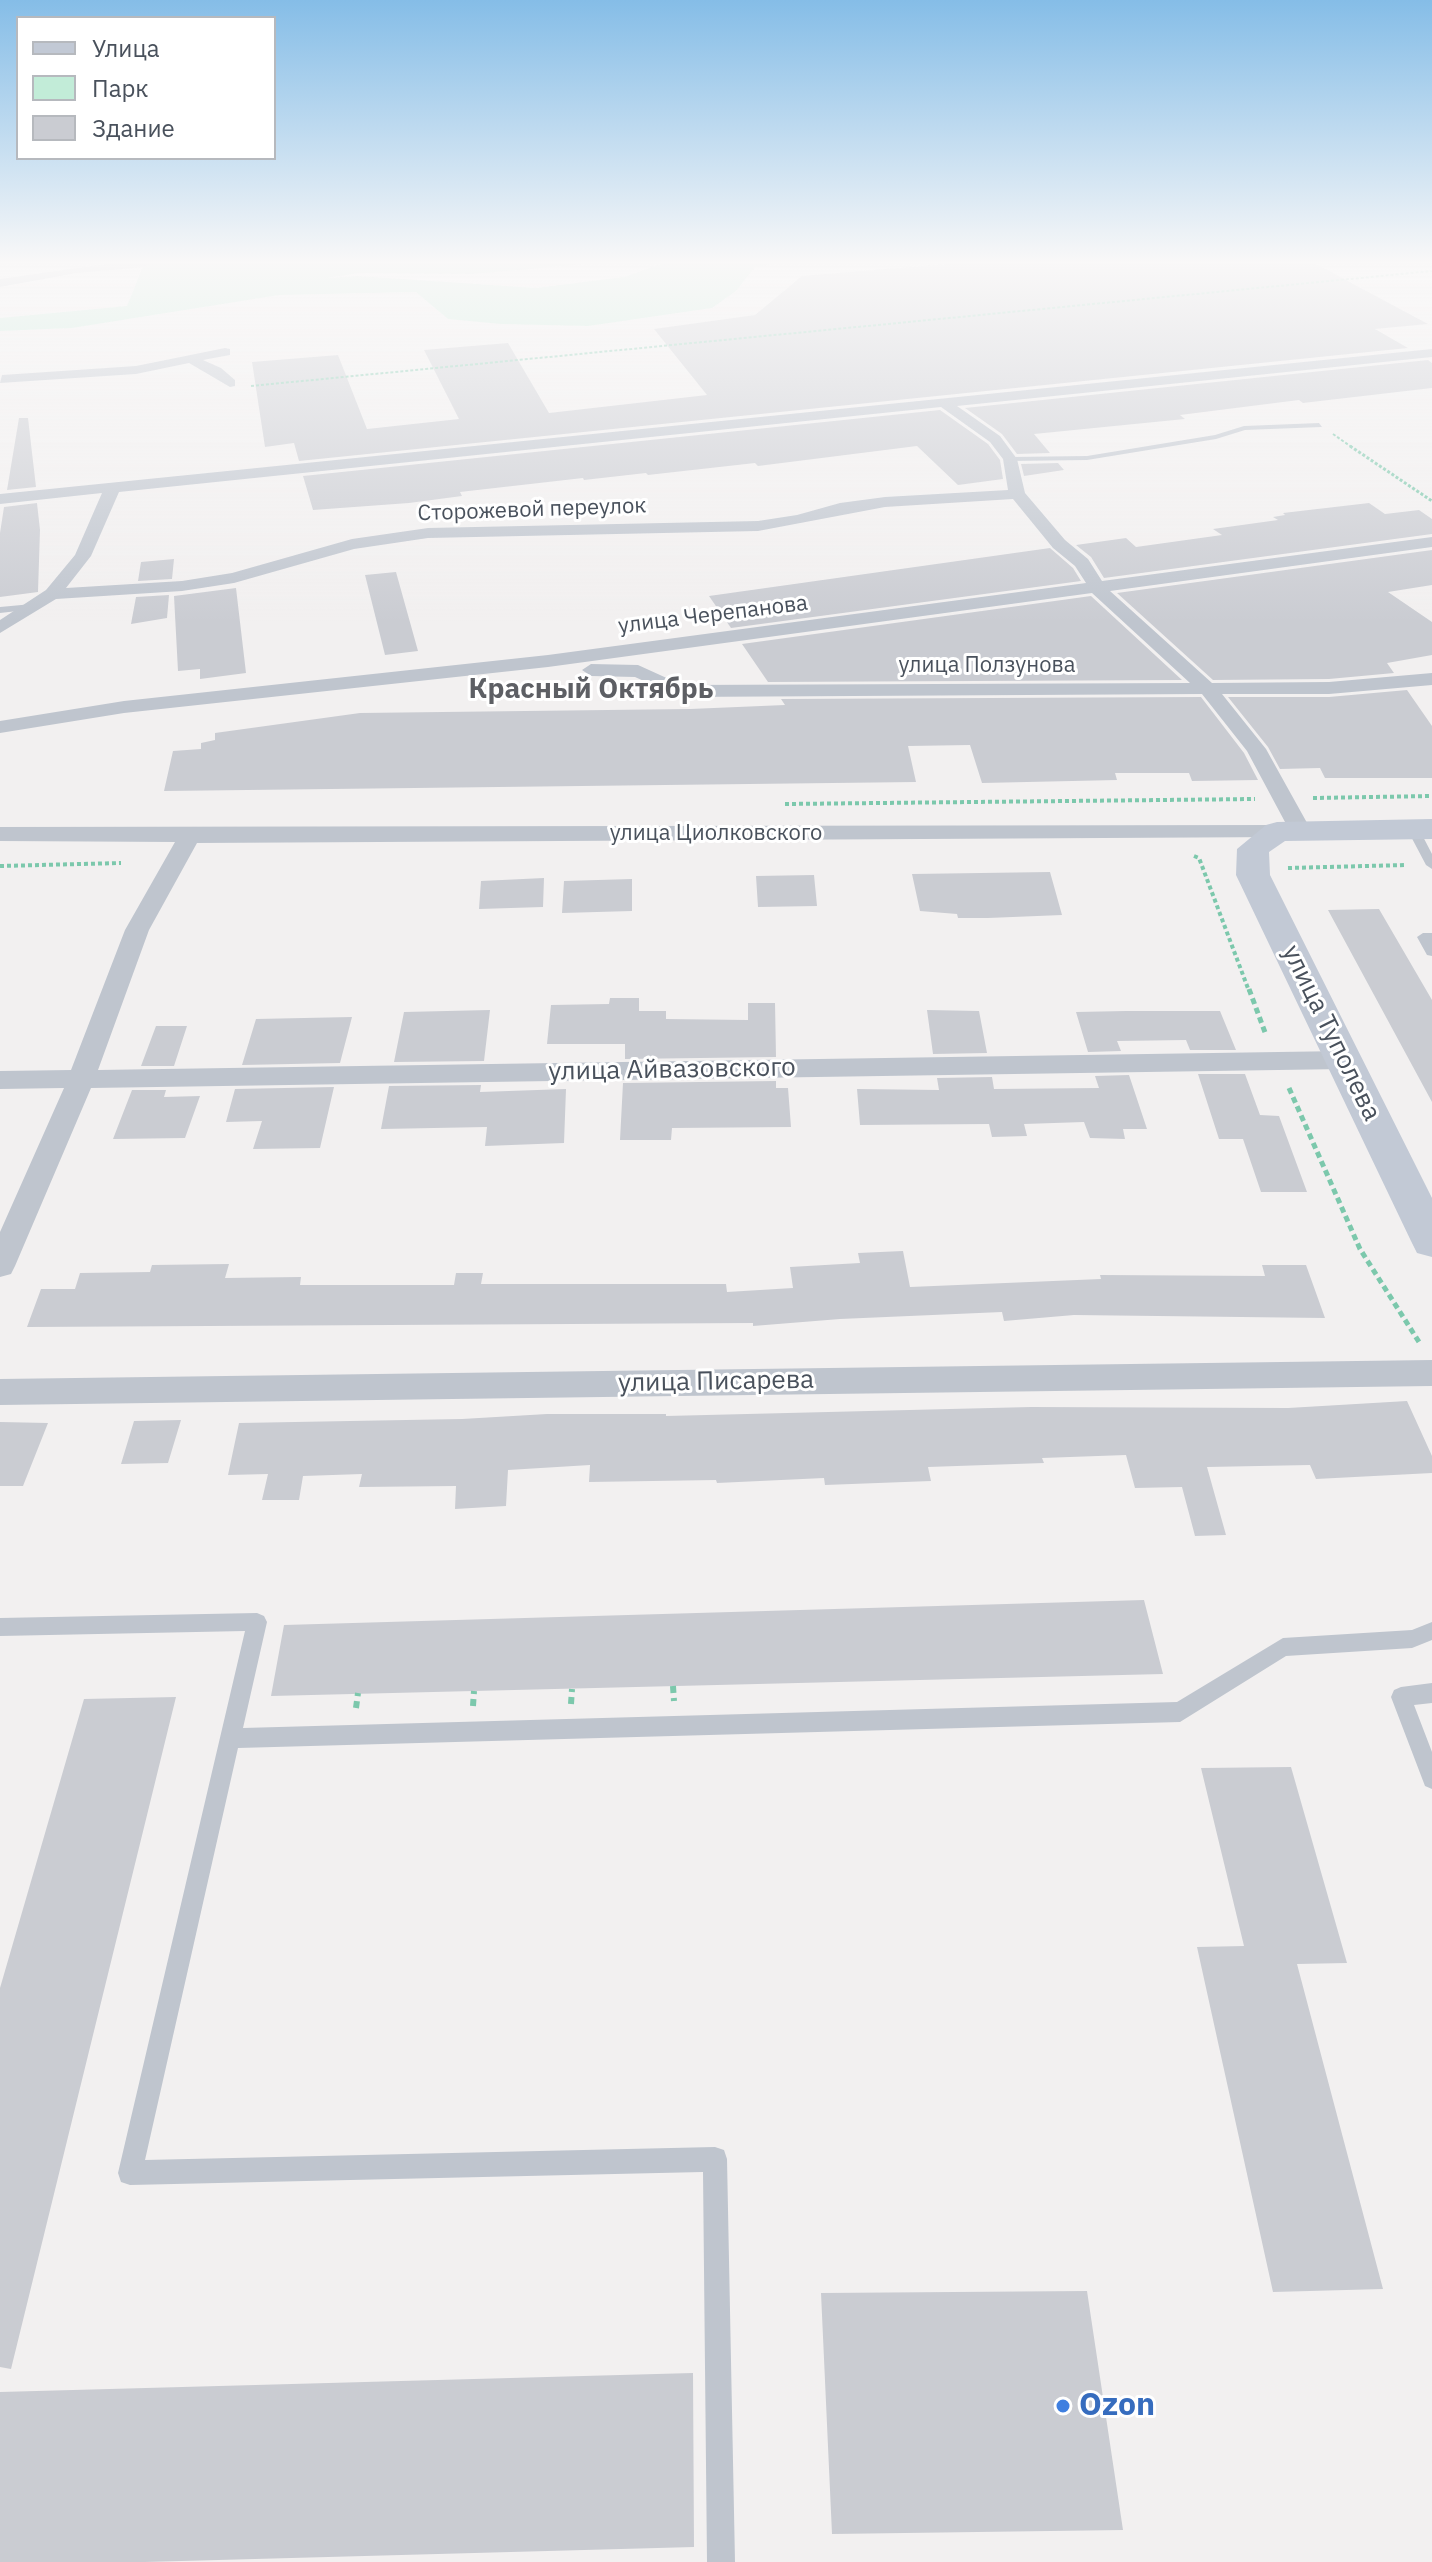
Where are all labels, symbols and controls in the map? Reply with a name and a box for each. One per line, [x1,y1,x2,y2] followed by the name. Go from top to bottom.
[16,16,276,160] legend
[92,32,160,64] text: Улица
[92,72,149,104] text: Парк
[92,112,175,144] text: Здание
[417,493,647,527] street label: Сторожевой переулок
[617,590,809,640] street label: улица Черепанова
[898,653,1076,679] street label: улица Ползунова
[469,673,713,707] district label: Красный Октябрь
[610,821,822,847] street label: улица Циолковского
[1275,940,1387,1126] street label: улица Туполева
[548,1052,796,1088] street label: улица Айвазовского
[618,1365,814,1399] street label: улица Писарева
[1079,2387,1155,2425] place label: Ozon
[1054,2397,1072,2415] marker: Ozon

